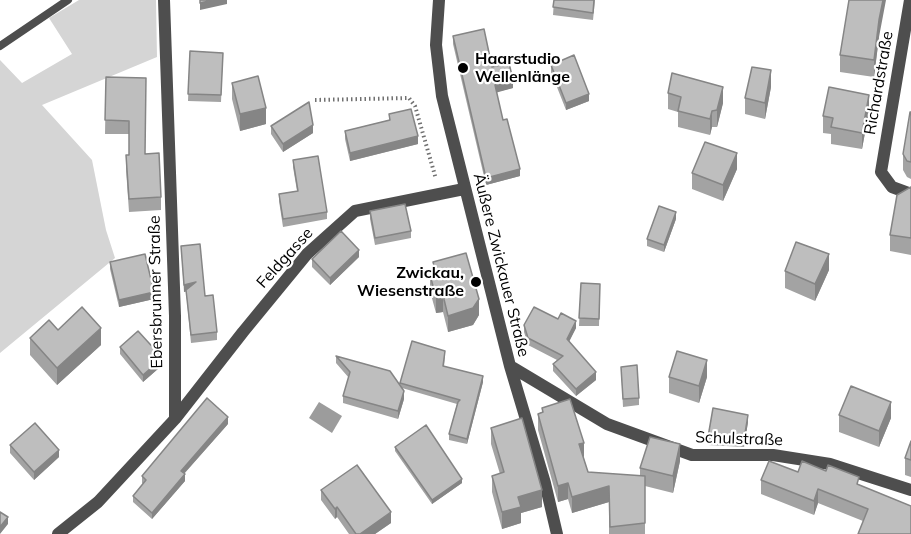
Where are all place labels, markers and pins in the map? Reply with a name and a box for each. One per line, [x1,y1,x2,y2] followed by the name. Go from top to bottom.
[475,49,570,87] place label: Haarstudio Wellenlänge
[456,61,470,75] marker: Haarstudio Wellenlänge
[357,263,464,301] place label: Zwickau, Wiesenstraße
[469,275,483,289] marker: Zwickau, Wiesenstraße

